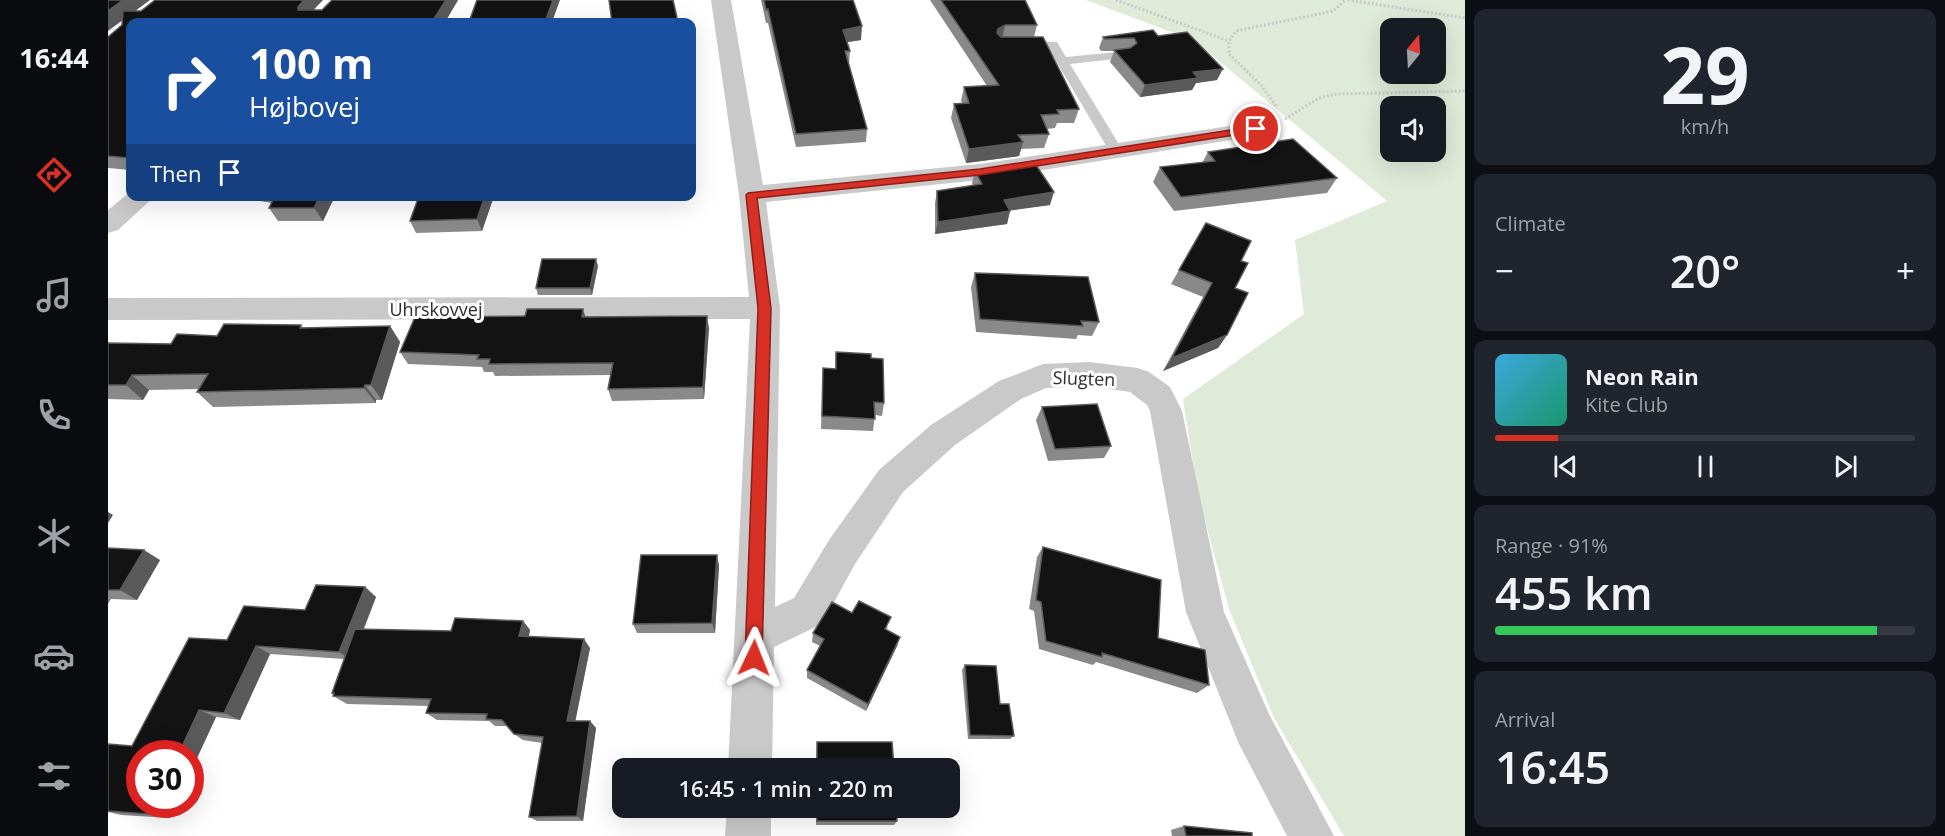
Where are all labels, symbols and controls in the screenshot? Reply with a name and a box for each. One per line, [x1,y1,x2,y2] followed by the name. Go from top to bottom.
[1380,18,1446,84] north arrow
[1380,18,1446,162] map controls
[1660,21,1750,127] text: 29
[249,34,373,91] text: 100 m
[19,39,89,76] text: 16:44
[150,42,228,120] icon: right
[249,88,360,125] text: Højbovej
[1380,96,1446,162] button: sound
[1230,103,1281,154] pin
[1239,112,1272,145] icon: arrive
[1681,113,1729,140] text: km/h
[33,154,75,196] icon: directions
[213,156,246,189] icon: arrive
[150,158,201,188] text: Then
[1495,210,1566,237] text: Climate
[1670,240,1740,301] text: 20°
[1495,248,1514,293] text: −
[1896,248,1915,293] text: +
[33,274,75,316] icon: music
[389,297,483,321] street label: Uhrskovvej
[1585,361,1699,391] text: Neon Rain
[1052,365,1116,391] street label: Slugten
[1585,391,1668,418] text: Kite Club
[33,394,75,436] icon: phone
[1549,450,1582,483] icon: previous
[1689,450,1722,483] icon: pause
[1829,450,1862,483] icon: next
[33,515,75,557] icon: climate
[1495,532,1608,559] text: Range · 91%
[1495,562,1653,623] text: 455 km
[722,626,786,690] position arrow
[33,635,75,677] icon: car
[1495,706,1555,733] text: Arrival
[1495,736,1610,797] text: 16:45
[126,740,204,818] speed limit sign: 30
[33,755,75,797] icon: filters
[678,773,894,803] text: 16:45 · 1 min · 220 m

